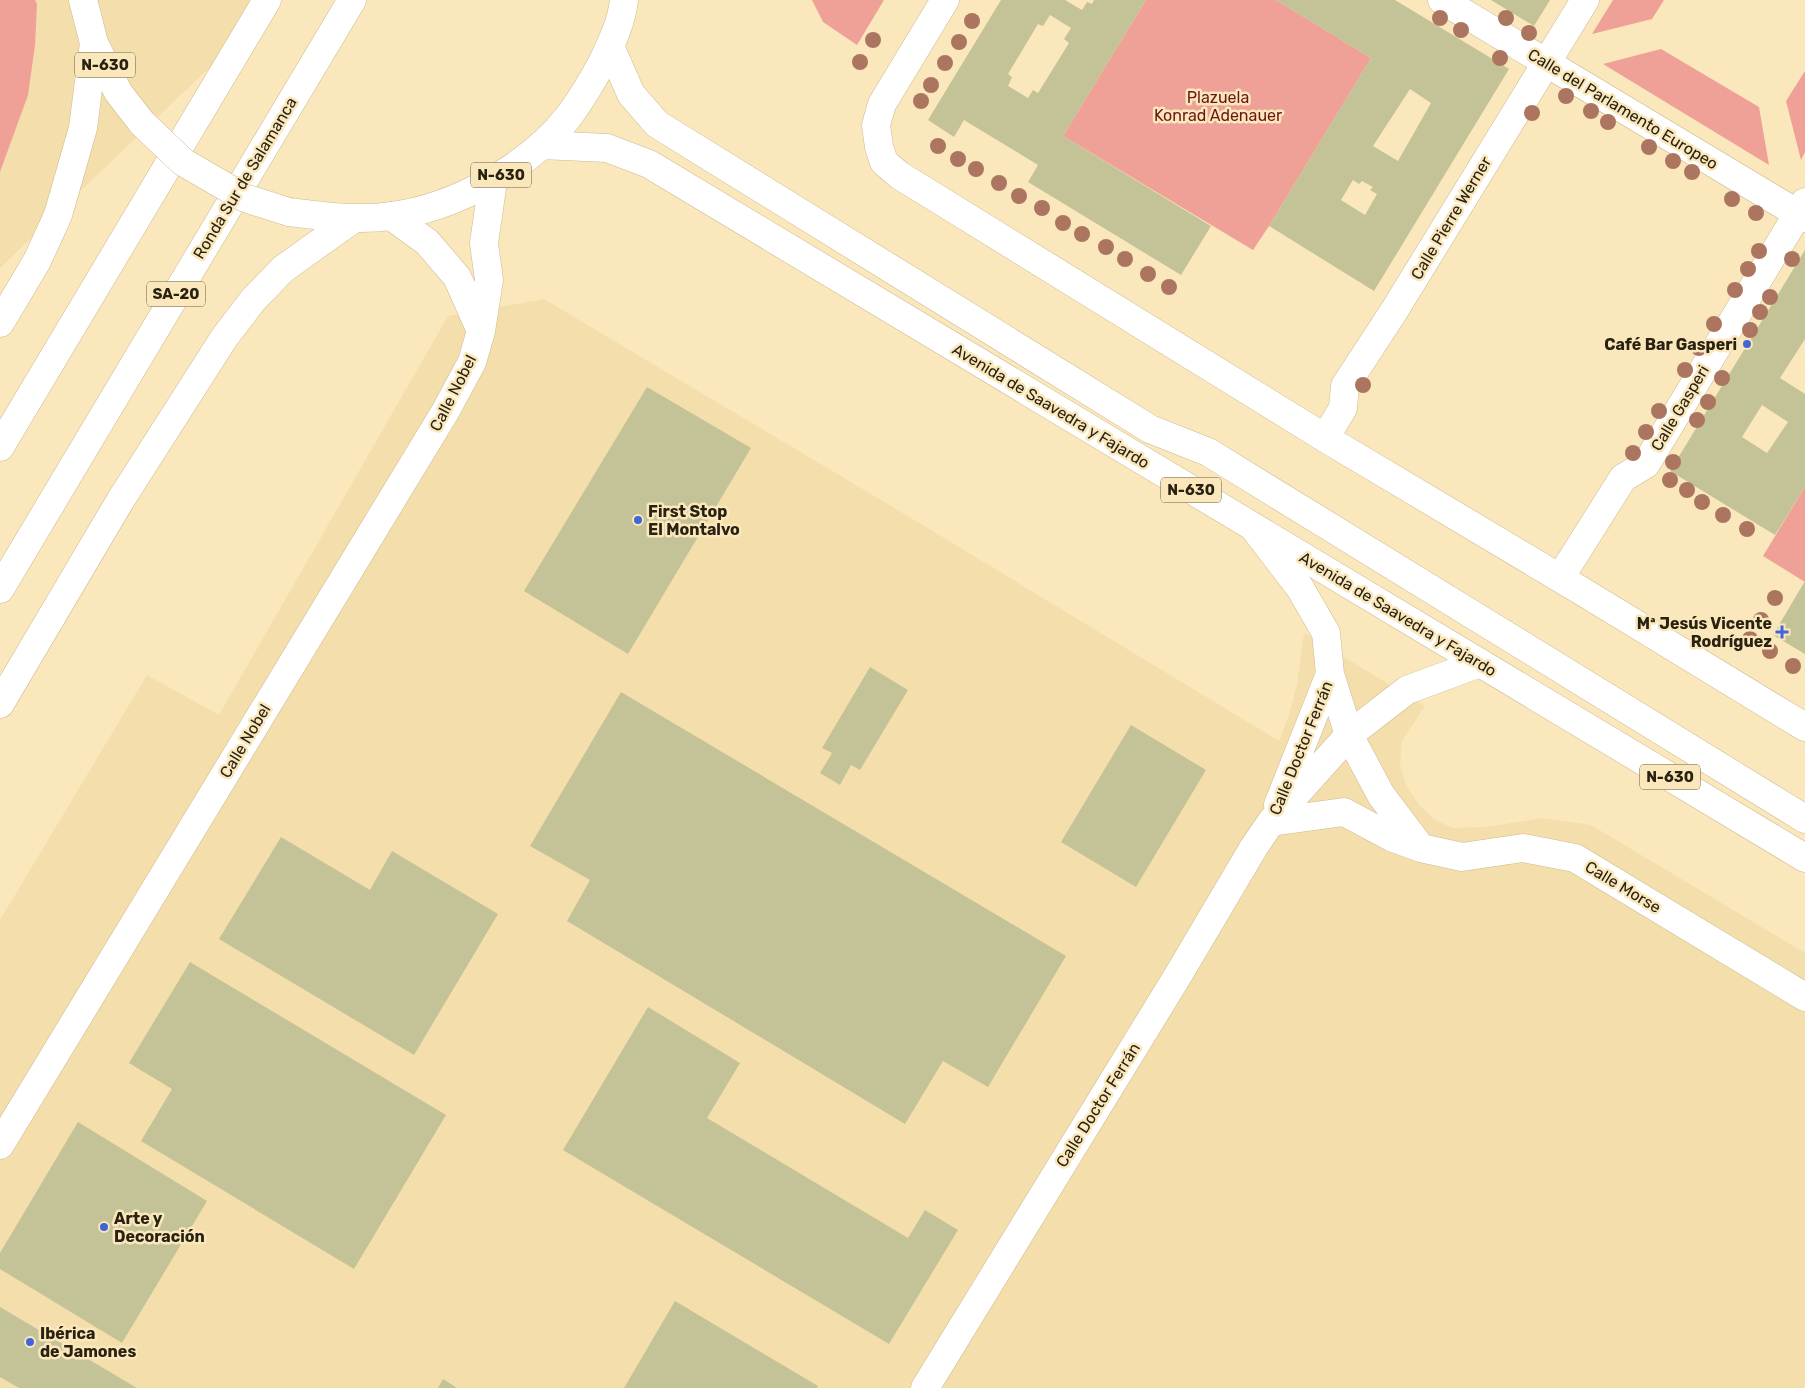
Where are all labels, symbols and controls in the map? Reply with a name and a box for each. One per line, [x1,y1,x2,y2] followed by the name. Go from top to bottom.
[1525,45,1721,173] street label: Calle del Parlamento Europeo
[75,52,135,78] road number: N-630
[1154,88,1282,125] park label: Plazuela Konrad Adenauer
[189,94,301,262] street label: Ronda Sur de Salamanca
[1407,153,1495,283] street label: Calle Pierre Werner
[471,162,531,188] road number: N-630
[147,282,205,306] road number: SA-20
[1604,335,1737,354] place label: Café Bar Gasperi
[1741,338,1753,350] marker: Café Bar Gasperi
[949,340,1153,472] street label: Avenida de Saavedra y Fajardo
[426,352,480,434] street label: Calle Nobel
[1647,362,1713,454] street label: Calle Gasperi
[1161,478,1221,502] road number: N-630
[648,502,740,539] place label: First Stop El Montalvo
[632,514,644,526] marker: First Stop El Montalvo
[1296,548,1500,680] street label: Avenida de Saavedra y Fajardo
[1637,614,1772,651] place label: Mª Jesús Vicente Rodríguez
[1776,626,1788,638] marker: Mª Jesús Vicente Rodríguez
[1265,678,1337,818] street label: Calle Doctor Ferrán
[216,701,274,781] street label: Calle Nobel
[1640,764,1700,790] road number: N-630
[1582,857,1664,917] street label: Calle Morse
[1052,1039,1144,1171] street label: Calle Doctor Ferrán
[114,1209,205,1246] place label: Arte y Decoración
[98,1221,110,1233] marker: Arte y Decoración
[40,1324,136,1361] place label: Ibérica de Jamones
[24,1336,36,1348] marker: Ibérica de Jamones

